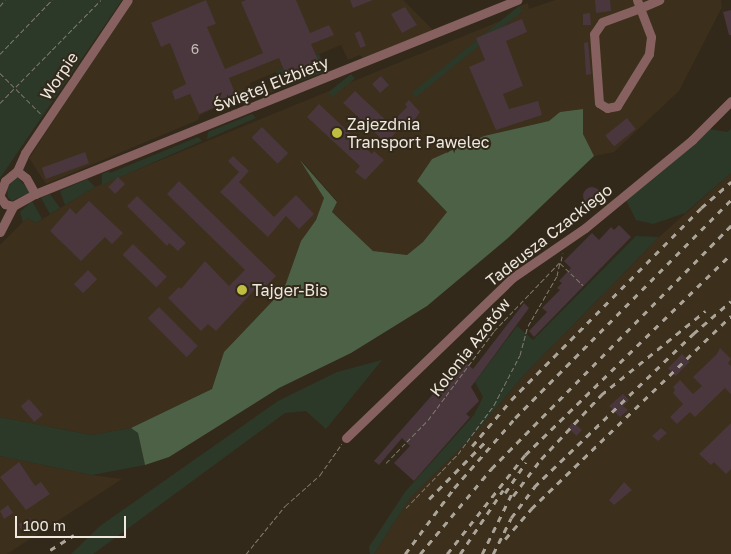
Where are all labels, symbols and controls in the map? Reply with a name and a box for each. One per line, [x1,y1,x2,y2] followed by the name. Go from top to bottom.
[191,41,199,57] house number: 6
[36,48,82,104] street label: Worpie
[211,52,331,116] street label: Świętej Elżbiety
[347,114,490,152] place label: Zajezdnia Transport Pawelec
[331,127,343,139] marker: Zajezdnia Transport Pawelec
[482,180,616,290] street label: Tadeusza Czackiego
[252,280,328,300] place label: Tajger-Bis
[236,284,248,296] marker: Tajger-Bis
[426,294,514,400] street label: Kolonia Azotów
[18,506,129,538] scale bar
[23,516,66,534] text: 100 m

